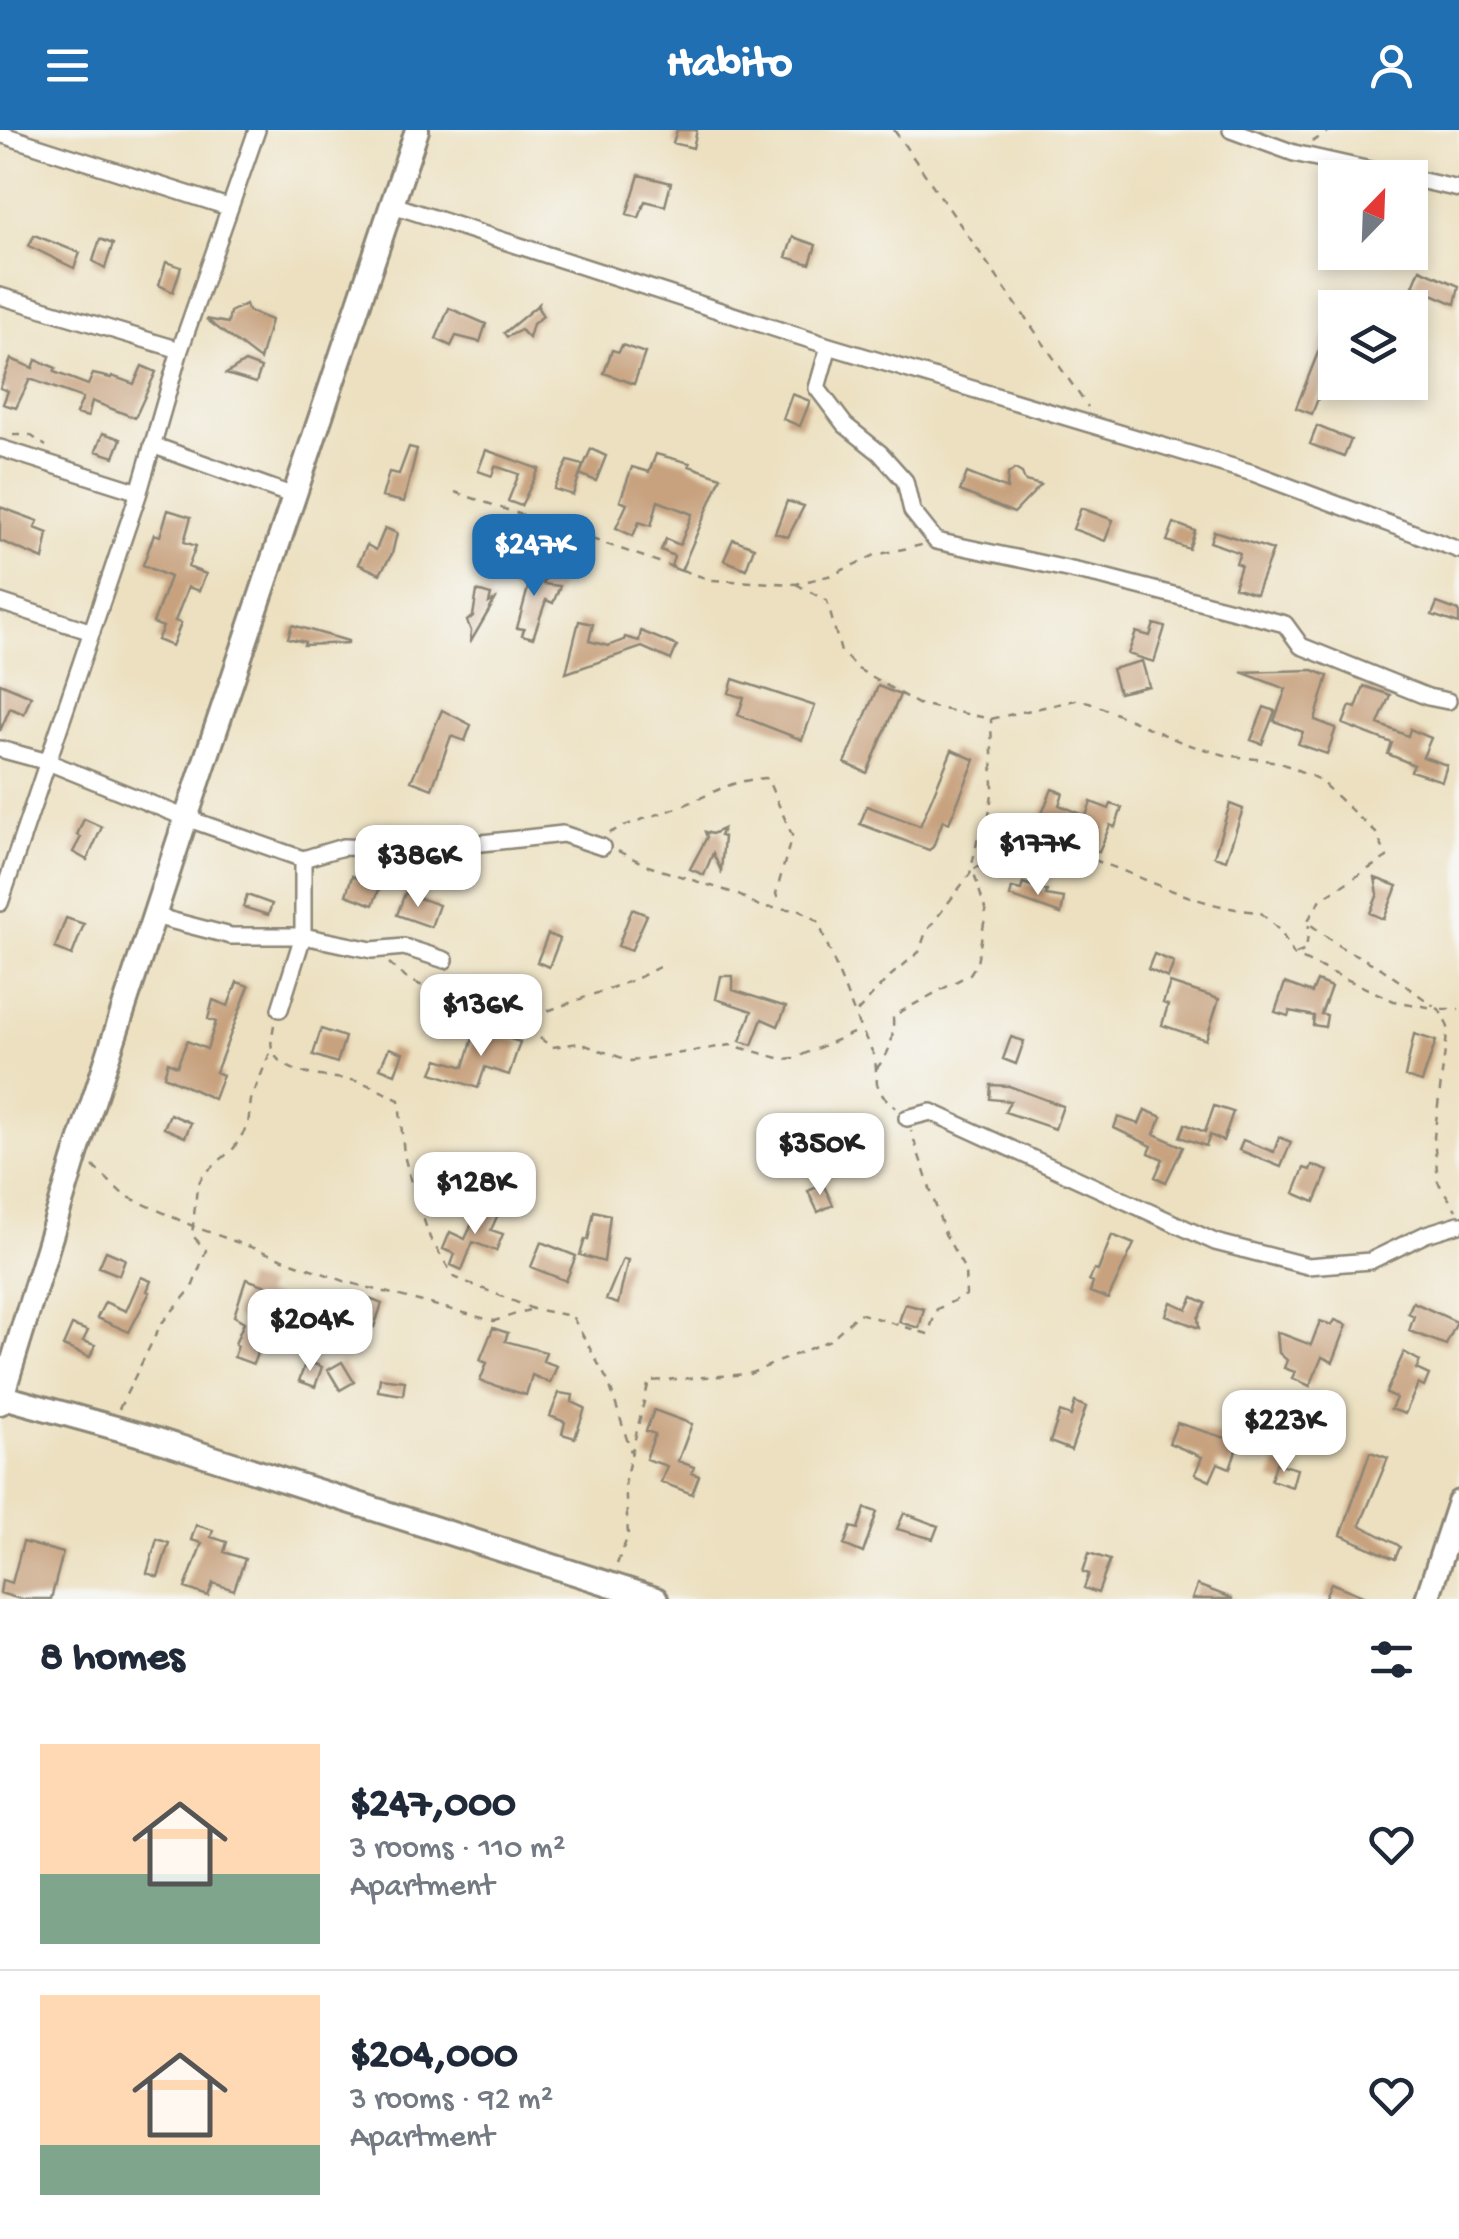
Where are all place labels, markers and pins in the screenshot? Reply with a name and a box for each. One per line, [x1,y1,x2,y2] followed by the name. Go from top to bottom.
[464,514,604,599] pin: $247K
[968,813,1108,898] pin: $177K
[348,825,488,910] pin: $386K
[411,974,551,1059] pin: $136K
[750,1113,890,1198] pin: $350K
[405,1152,545,1237] pin: $128K
[240,1289,380,1374] pin: $204K
[1214,1390,1354,1475] pin: $223K

